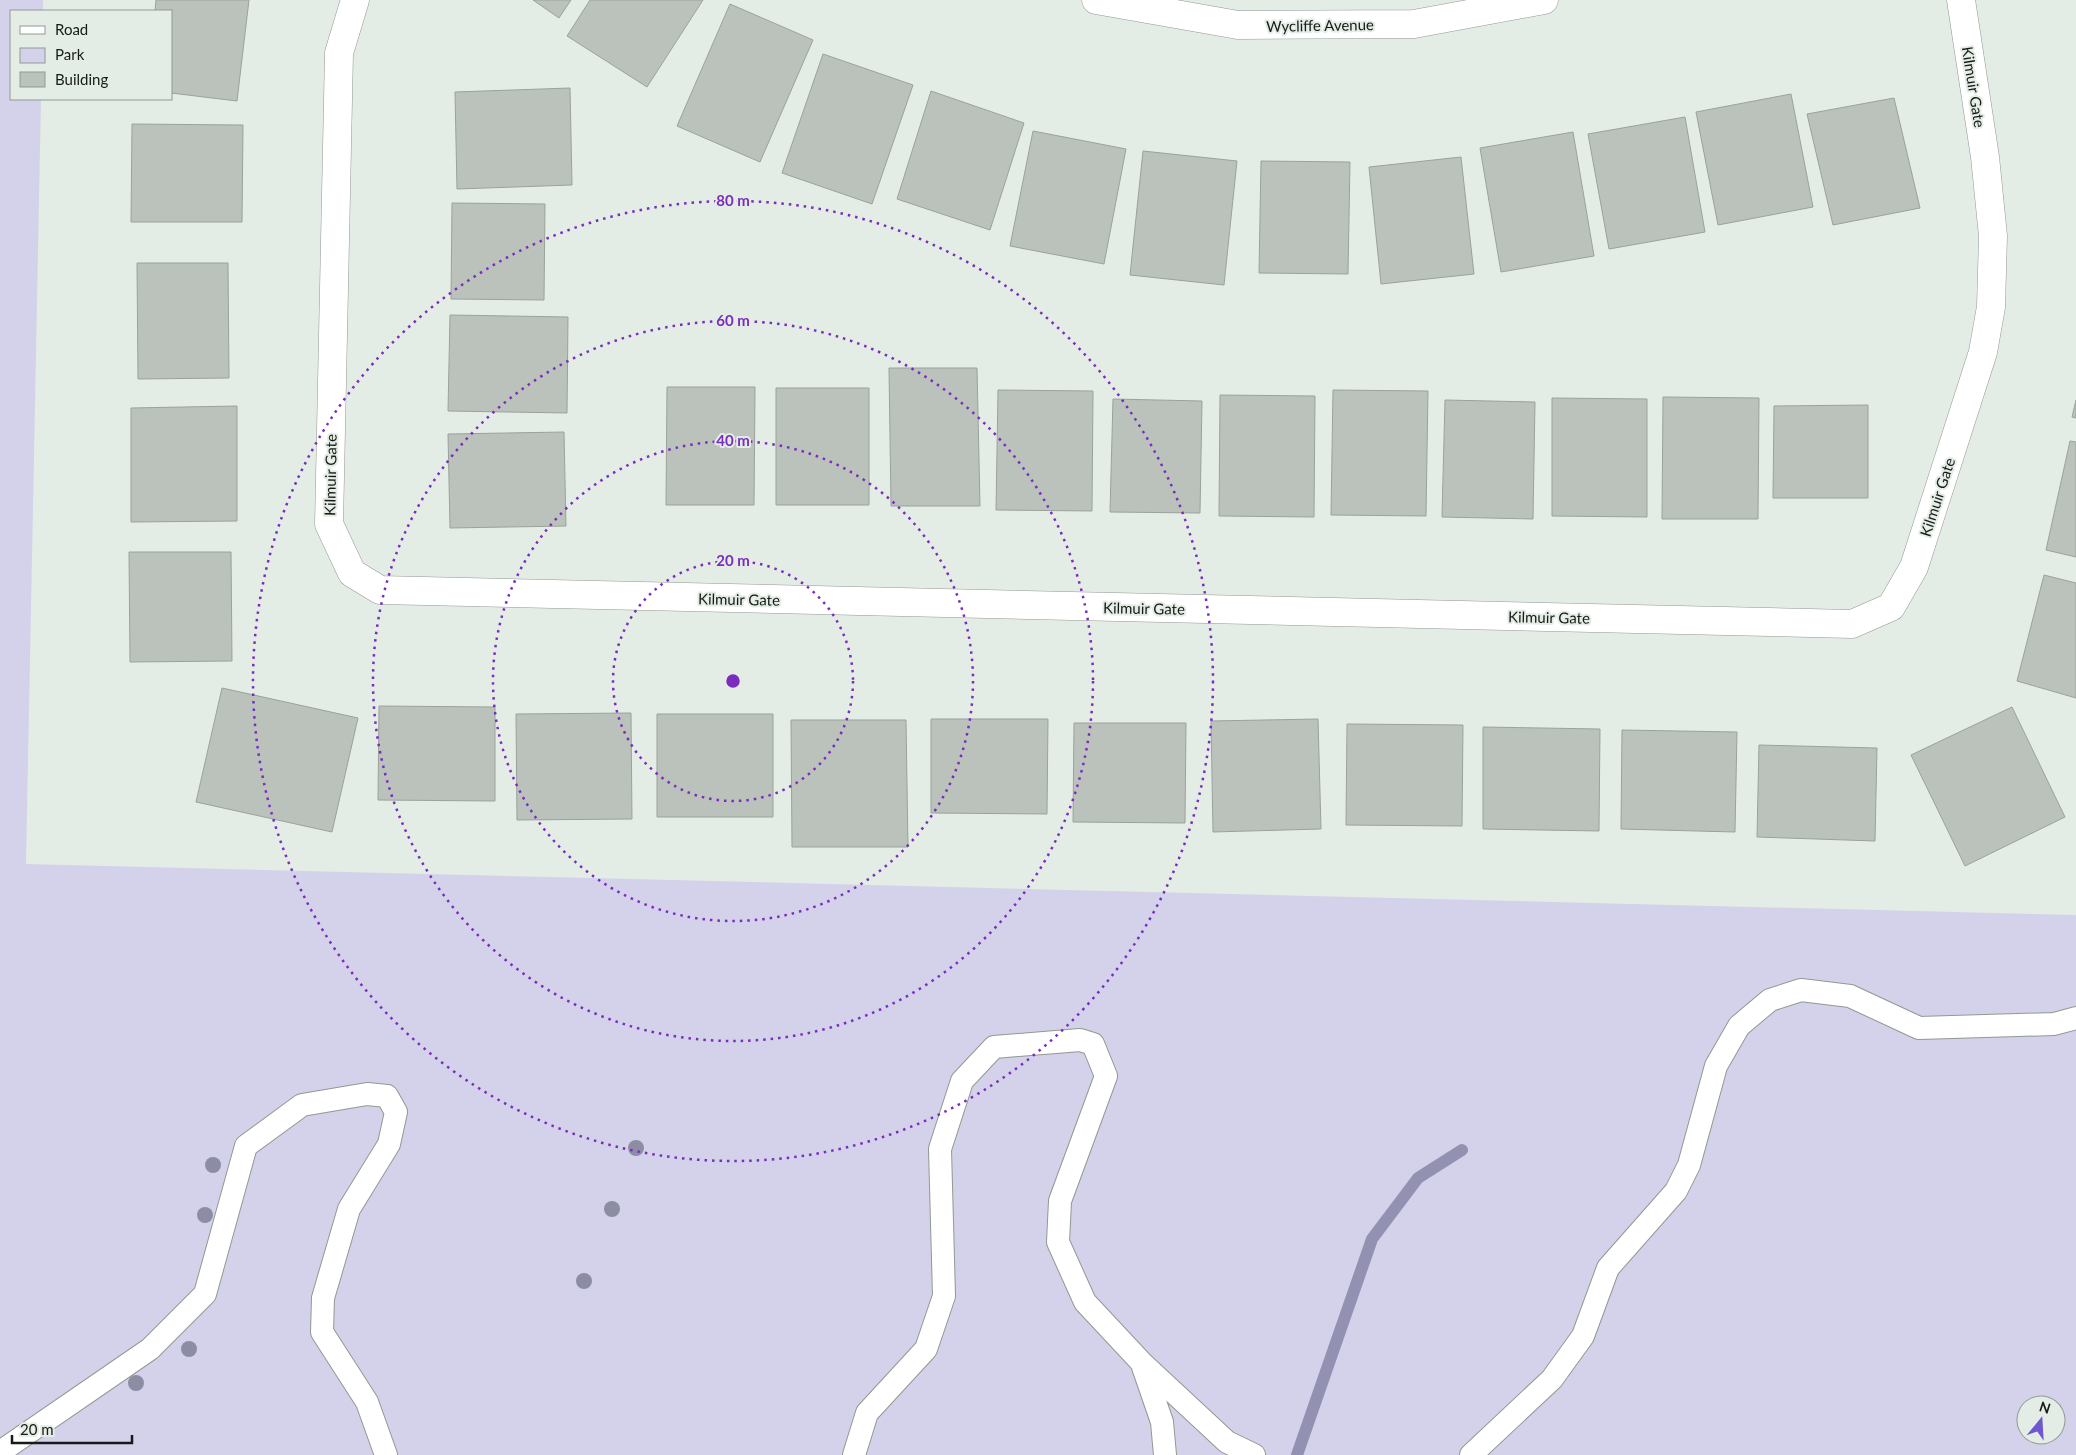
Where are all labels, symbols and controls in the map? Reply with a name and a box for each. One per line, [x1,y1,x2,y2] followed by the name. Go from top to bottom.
[10,10,172,100] legend
[1266,15,1374,35] street label: Wycliffe Avenue
[55,20,88,38] text: Road
[55,45,85,63] text: Park
[1959,45,1989,129] street label: Kilmuir Gate
[55,70,108,88] text: Building
[716,191,750,209] text: 80 m
[716,311,750,329] text: 60 m
[716,431,750,449] text: 40 m
[320,434,340,516] street label: Kilmuir Gate
[1916,455,1958,539] street label: Kilmuir Gate
[716,551,750,569] text: 20 m
[698,589,780,609] street label: Kilmuir Gate
[1103,598,1185,618] street label: Kilmuir Gate
[1508,607,1590,627] street label: Kilmuir Gate
[724,672,742,690] centre of rings
[2016,1395,2066,1445] north arrow
[2037,1397,2053,1417] text: N
[12,1412,132,1444] scale bar
[20,1420,54,1438] text: 20 m

